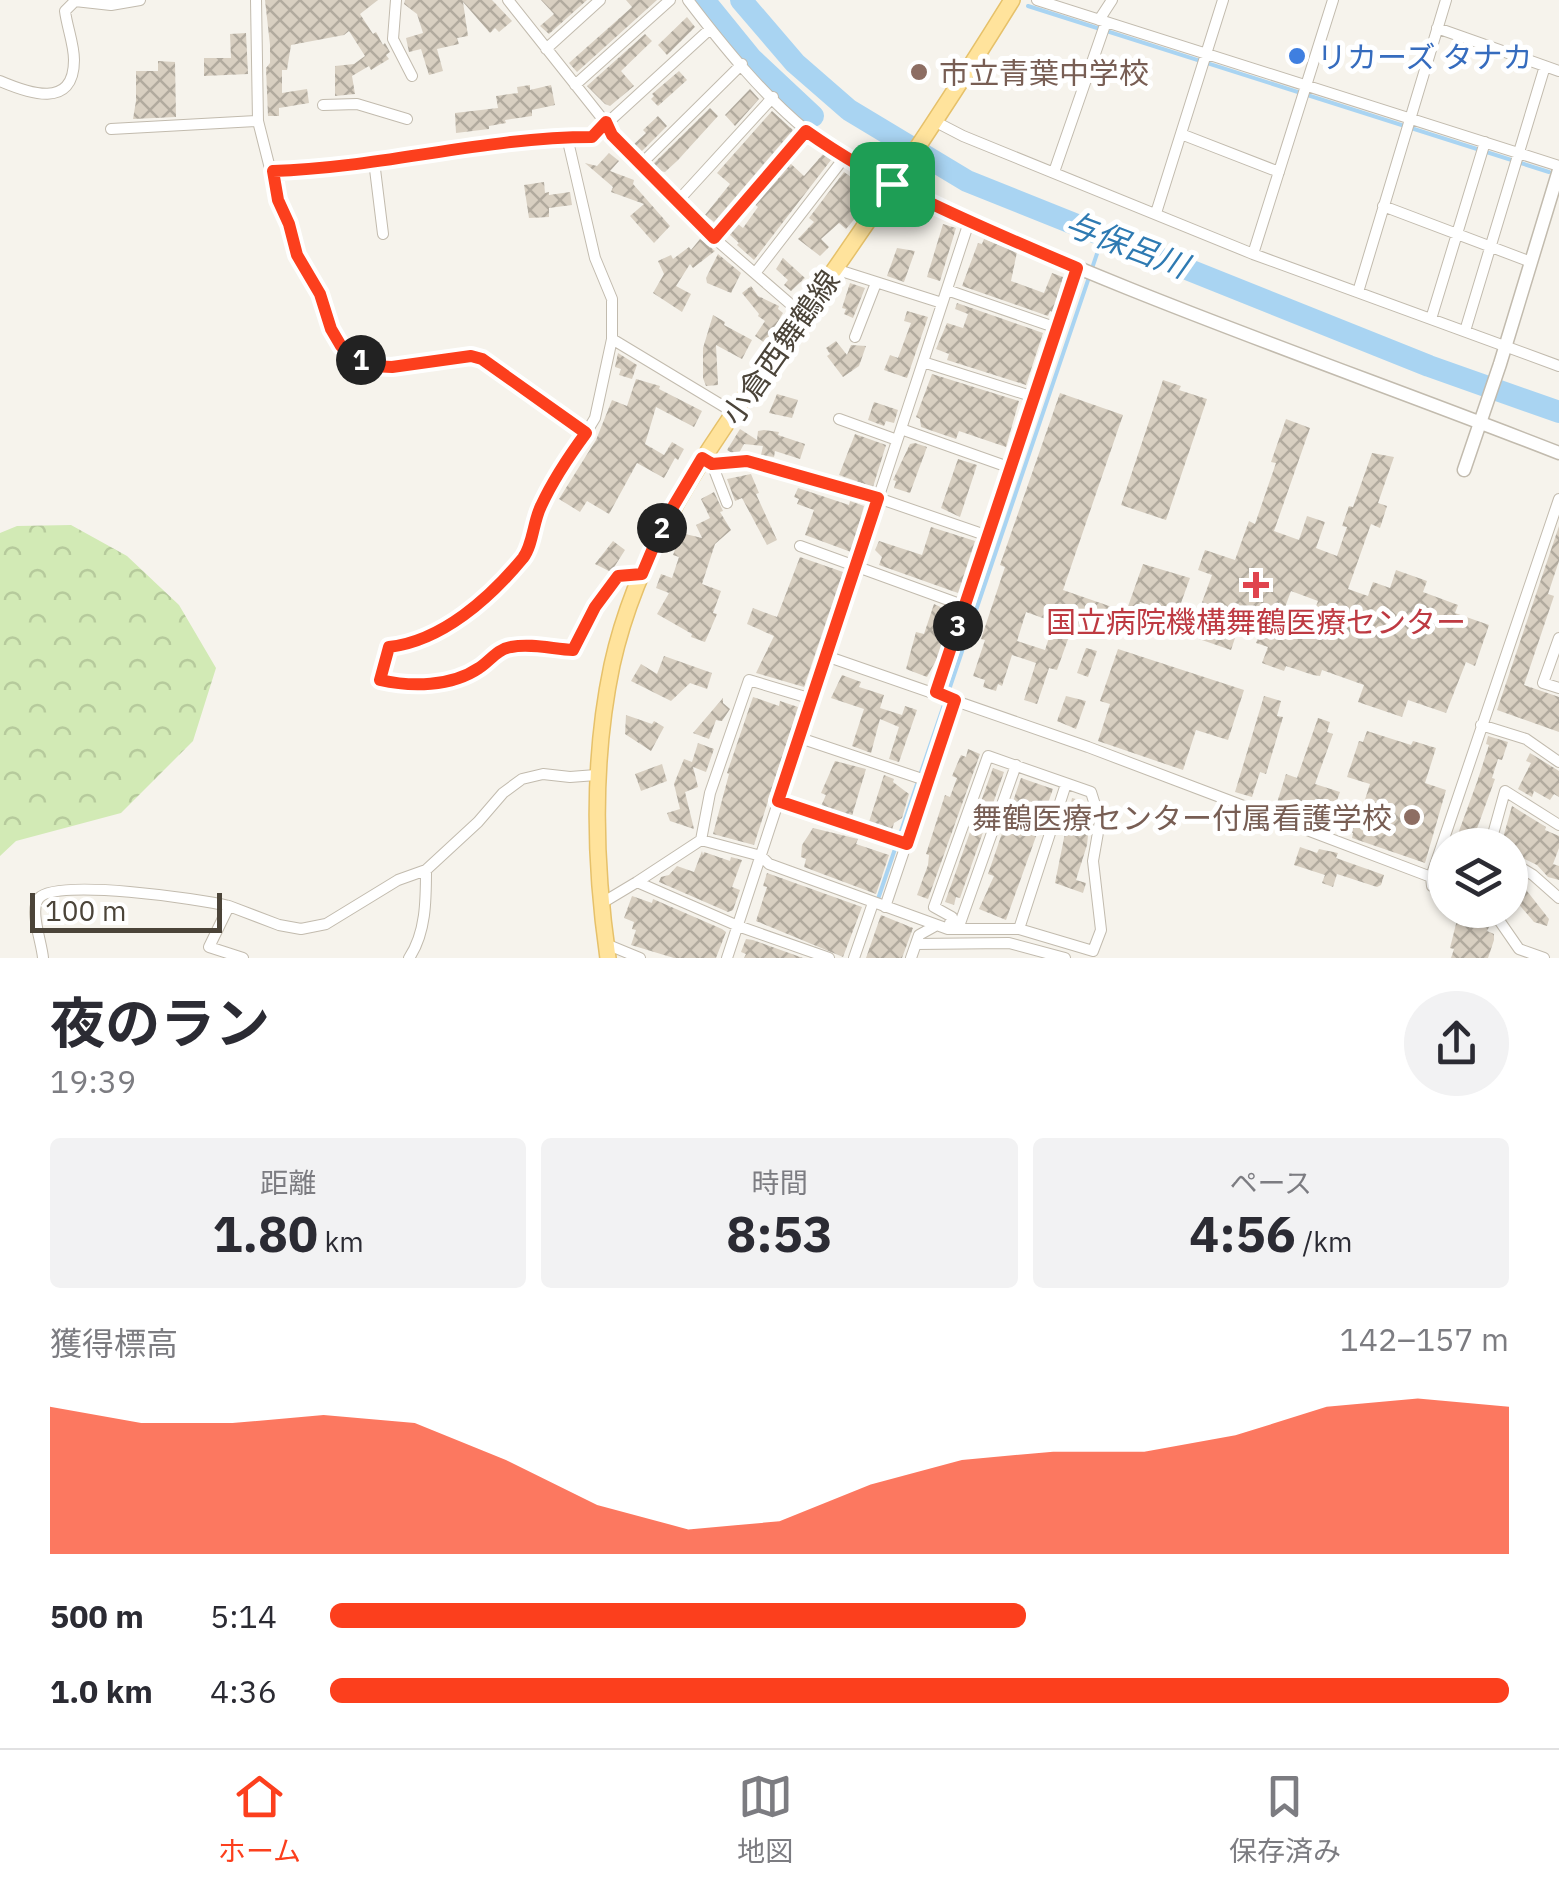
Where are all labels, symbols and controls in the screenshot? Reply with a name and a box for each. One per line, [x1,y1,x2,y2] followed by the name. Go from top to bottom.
[1317,37,1533,76] place label: リカーズ タナカ
[1286,45,1308,67] marker: リカーズ タナカ
[939,53,1149,92] place label: 市立青葉中学校
[908,61,930,83] marker: 市立青葉中学校
[850,142,935,227] pin
[865,157,920,212] icon: arrive
[1060,201,1197,288] water label: 与保呂川
[712,262,848,432] street label: 小倉西舞鶴線
[336,335,386,385] pin: 1
[353,341,369,378] text: 1
[637,503,687,553] pin: 2
[654,509,670,546] text: 2
[1243,572,1269,598] marker: 国立病院機構舞鶴医療センター
[933,601,983,651] pin: 3
[1046,602,1466,641] place label: 国立病院機構舞鶴医療センター
[950,607,966,644] text: 3
[972,798,1392,837] place label: 舞鶴医療センター付属看護学校
[1401,806,1423,828] marker: 舞鶴医療センター付属看護学校
[1428,828,1528,928] map controls
[1428,828,1528,928] button: layers
[30,888,222,933] scale bar
[45,892,126,929] text: 100 m
[50,987,270,1058] text: 夜のラン
[1404,991,1509,1096] button: share
[50,1060,136,1102] text: 19:39
[260,1164,316,1201] text: 距離
[751,1164,808,1201] text: 時間
[1230,1164,1312,1201] text: ペース
[213,1201,318,1266] text: 1.80
[726,1201,833,1266] text: 8:53
[1189,1201,1296,1266] text: 4:56
[318,1223,364,1260] text: km
[1296,1223,1352,1260] text: /km
[1339,1318,1509,1360] text: 142–157 m
[50,1322,178,1364] text: 獲得標高
[50,1595,144,1637] text: 500 m
[210,1595,277,1637] text: 5:14
[50,1670,153,1712] text: 1.0 km
[210,1670,277,1712] text: 4:36
[218,1769,301,1869] tab: ホーム
[737,1769,793,1869] tab: 地図
[1229,1769,1341,1869] tab: 保存済み

